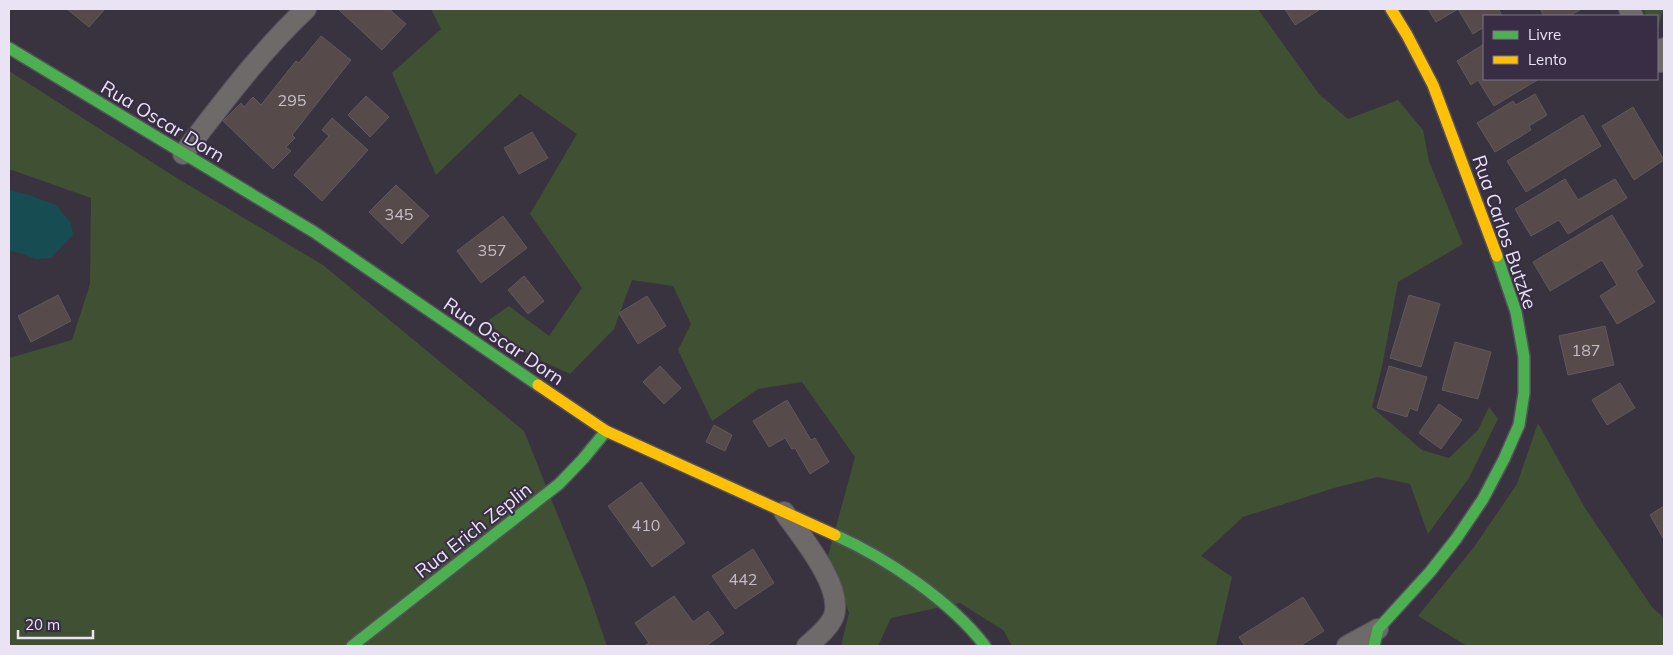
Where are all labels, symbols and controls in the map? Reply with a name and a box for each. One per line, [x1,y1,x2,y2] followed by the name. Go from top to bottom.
[1483,15,1658,80] legend
[1528,25,1561,44] text: Livre
[1528,50,1567,69] text: Lento
[97,75,229,167] street label: Rua Oscar Dorn
[278,90,306,110] house number: 295
[1467,152,1543,312] street label: Rua Carlos Butzke
[385,204,413,224] house number: 345
[478,240,506,260] house number: 357
[439,292,569,390] street label: Rua Oscar Dorn
[1572,340,1600,360] house number: 187
[410,477,536,583] street label: Rua Erich Zeplin
[632,515,660,535] house number: 410
[729,569,757,589] house number: 442
[18,608,92,640] scale bar
[25,615,60,634] text: 20 m

